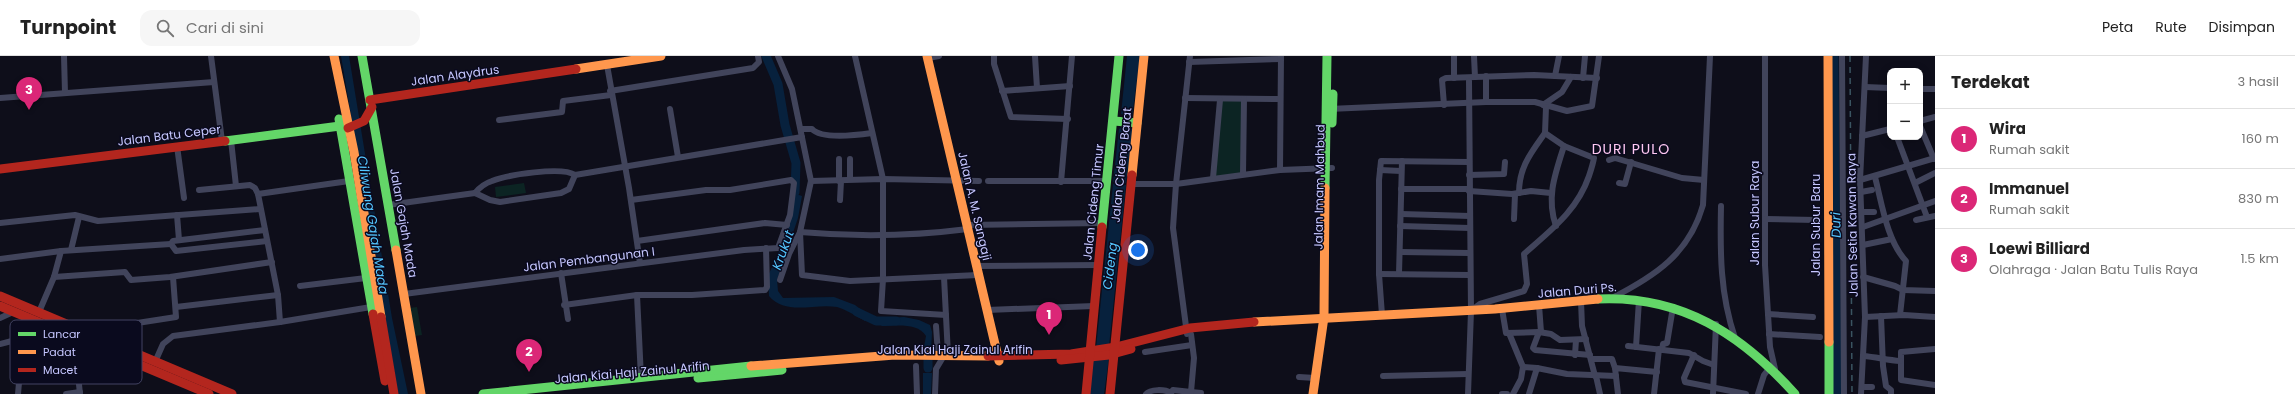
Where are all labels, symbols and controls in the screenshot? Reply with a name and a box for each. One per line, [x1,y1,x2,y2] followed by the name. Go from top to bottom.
[140,10,420,46] search box
[20,14,116,41] text: Turnpoint
[154,17,176,39] icon: search
[186,17,264,38] text: Cari di sini
[2102,17,2133,37] text: Peta
[2155,17,2187,37] text: Rute
[2209,17,2275,37] text: Disimpan
[410,60,500,90] street label: Jalan Alaydrus
[1887,68,1923,140] map controls
[1887,68,1923,104] button: +
[1951,70,2030,94] text: Terdekat
[2238,72,2279,91] text: 3 hasil
[16,77,42,110] pin: 3
[1887,104,1923,140] button: −
[1107,107,1135,223] street label: Jalan Cideng Barat
[1989,118,2026,139] text: Wira
[116,120,222,150] street label: Jalan Batu Ceper
[1309,124,1329,250] street label: Jalan Imam Mahbud
[1962,129,1966,148] text: 1
[2242,129,2279,148] text: 160 m
[1592,139,1670,159] district label: DURI PULO
[1989,140,2069,159] text: Rumah sakit
[1078,142,1108,261] street label: Jalan Cideng Timur
[954,150,996,262] street label: Jalan A. M. Sangaji
[1842,153,1862,297] street label: Jalan Setia Kawan Raya
[353,154,393,296] water label: Ciliwung Gajah Mada
[1746,161,1763,265] street label: Jalan Subur Raya
[386,167,422,279] street label: Jalan Gajah Mada
[1807,174,1824,276] street label: Jalan Subur Baru
[1989,178,2069,199] text: Immanuel
[1960,189,1968,208] text: 2
[2238,189,2279,208] text: 830 m
[1989,200,2069,219] text: Rumah sakit
[1826,211,1846,238] water label: Duri
[767,227,799,272] water label: Krukut
[1989,238,2090,259] text: Loewi Billiard
[1128,240,1148,260] your location
[1098,241,1122,291] water label: Cideng
[522,242,656,276] street label: Jalan Pembangunan I
[1960,249,1968,268] text: 3
[2240,249,2279,268] text: 1.5 km
[1989,260,2198,279] text: Olahraga · Jalan Batu Tulis Raya
[1537,278,1617,302] street label: Jalan Duri Ps.
[1036,302,1062,335] pin: 1
[10,320,142,384] legend
[43,326,80,342] text: Lancar
[516,339,542,372] pin: 2
[877,341,1033,358] street label: Jalan Kiai Haji Zainul Arifin
[43,344,76,360] text: Padat
[554,357,710,387] street label: Jalan Kiai Haji Zainul Arifin
[43,362,77,378] text: Macet

